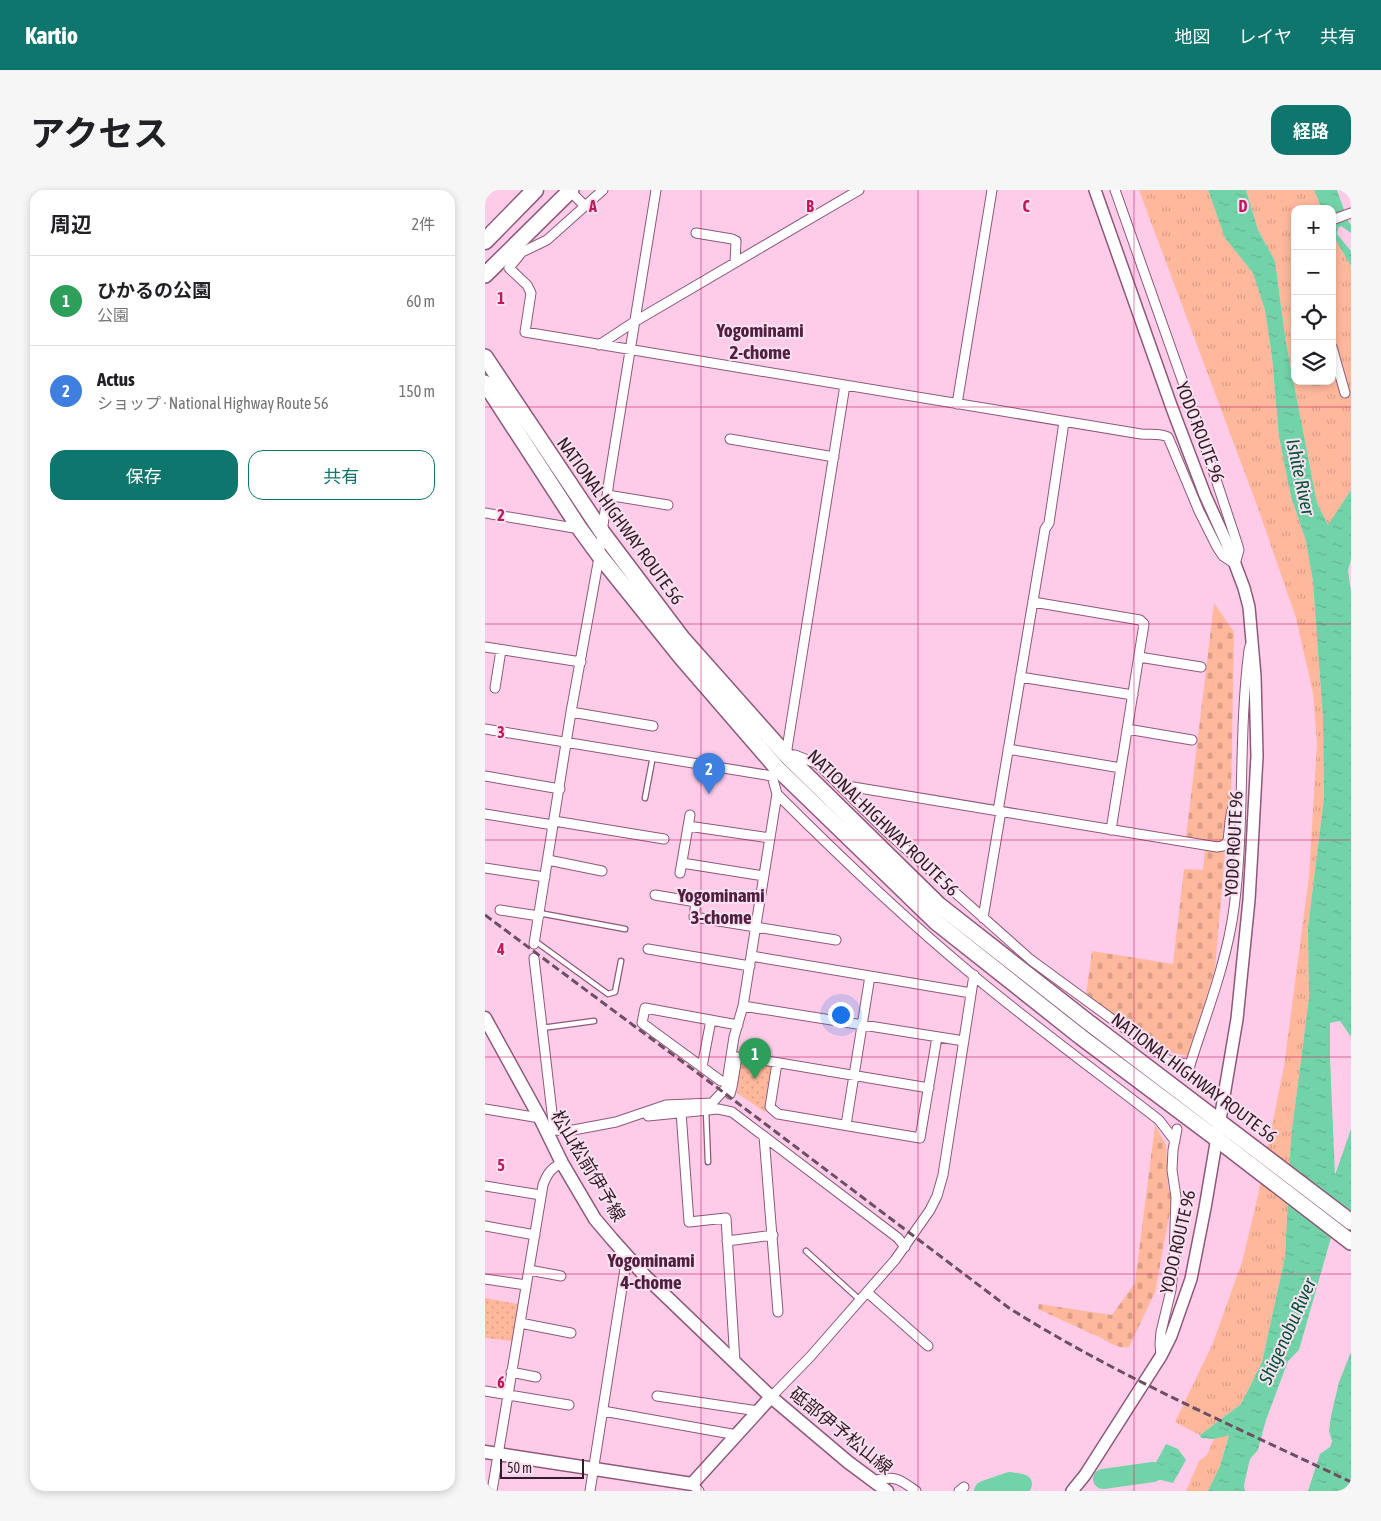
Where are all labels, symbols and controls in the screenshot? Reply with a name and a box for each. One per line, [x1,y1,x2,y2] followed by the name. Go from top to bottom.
[25,22,78,49] text: Kartio
[1175,26,1211,47] text: 地図
[1239,26,1292,47] text: レイヤ
[1320,26,1356,47] text: 共有
[1271,105,1351,155] button: 経路
[30,113,168,153] text: アクセス
[588,197,597,215] text: A
[806,197,814,215] text: B
[1022,197,1030,215] text: C
[1239,197,1248,215] text: D
[1291,205,1336,385] map controls
[1291,205,1336,250] button: +
[50,212,92,236] text: 周辺
[411,215,435,233] text: 2件
[1291,250,1336,295] button: −
[97,279,211,301] text: ひかるの公園
[497,289,505,307] text: 1
[62,292,70,310] text: 1
[406,292,435,310] text: 60 m
[1291,295,1336,340] button: locate
[97,306,129,324] text: 公園
[715,319,804,363] district label: Yogominami 2-chome
[1291,340,1336,385] button: layers
[97,368,135,390] text: Actus
[1172,379,1229,485] street label: YODO ROUTE 96
[62,382,70,400] text: 2
[399,382,435,400] text: 150 m
[97,394,329,412] text: ショップ · National Highway Route 56
[553,433,688,608] street label: NATIONAL HIGHWAY ROUTE 56
[1282,437,1320,518] water label: Ishite River
[50,450,238,500] button: 保存
[248,450,435,500] button: 共有
[497,506,505,524] text: 2
[497,723,505,741] text: 3
[804,745,963,900] street label: NATIONAL HIGHWAY ROUTE 56
[693,753,725,794] pin: 2
[1220,791,1247,897] street label: YODO ROUTE 96
[676,884,765,928] district label: Yogominami 3-chome
[496,940,505,958] text: 4
[828,1002,854,1028] your location
[1107,1009,1281,1147] street label: NATIONAL HIGHWAY ROUTE 56
[739,1038,771,1079] pin: 1
[547,1106,630,1225] street label: 松山松前伊予線
[497,1156,505,1174] text: 5
[1155,1188,1200,1296] street label: YODO ROUTE 96
[606,1249,695,1293] district label: Yogominami 4-chome
[1253,1273,1321,1388] water label: Shigenobu River
[497,1373,505,1391] text: 6
[786,1383,897,1478] street label: 砥部伊予松山線
[500,1456,584,1479] scale bar
[507,1460,532,1476] text: 50 m

